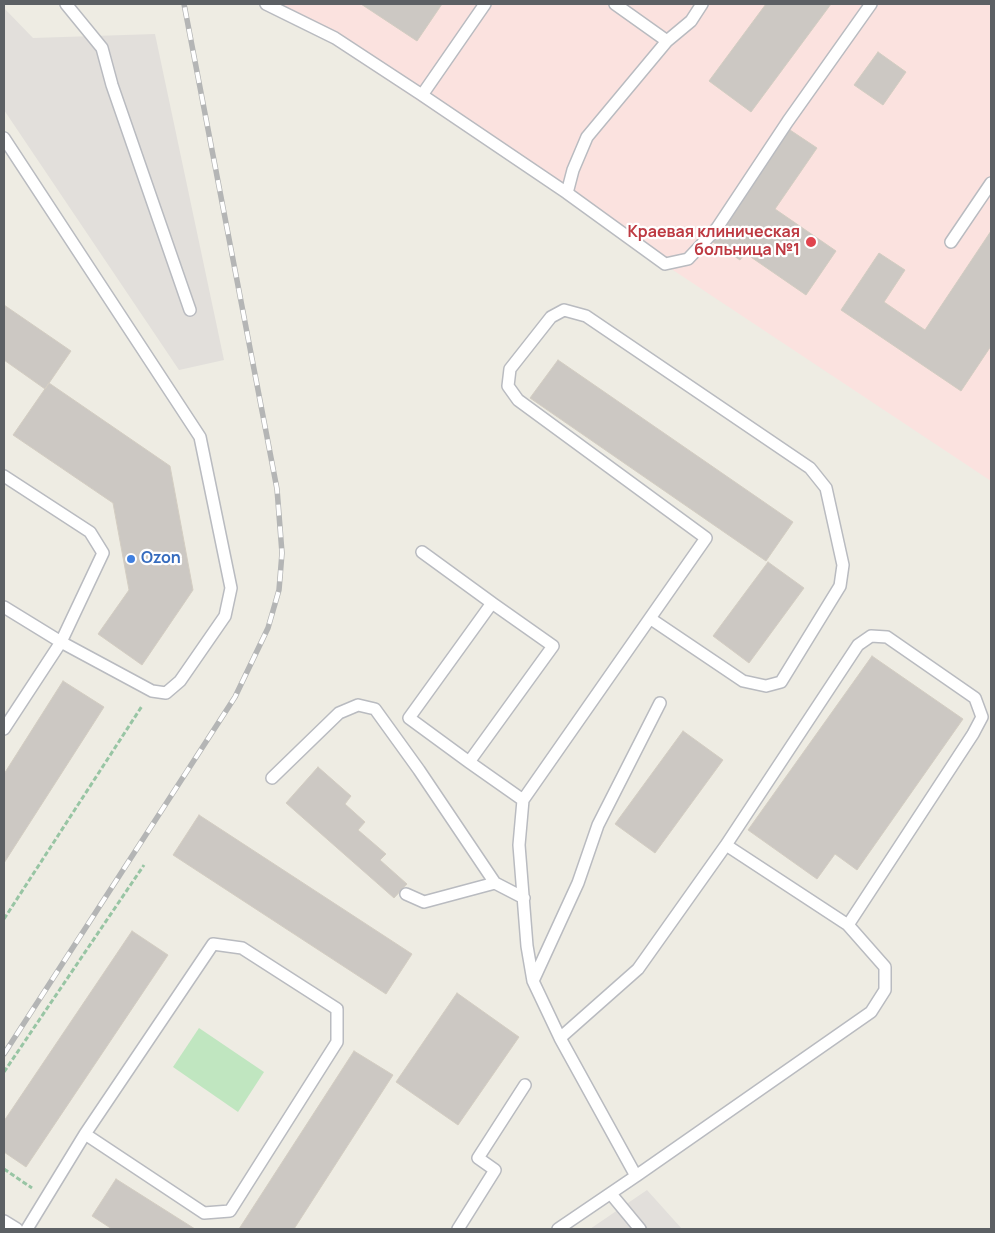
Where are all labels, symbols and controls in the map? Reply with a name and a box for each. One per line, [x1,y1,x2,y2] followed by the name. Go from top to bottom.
[627,223,800,261] place label: Краевая клиническая больница №1
[804,235,818,249] marker: Краевая клиническая больница №1
[141,549,181,569] place label: Ozon
[125,553,137,565] marker: Ozon

